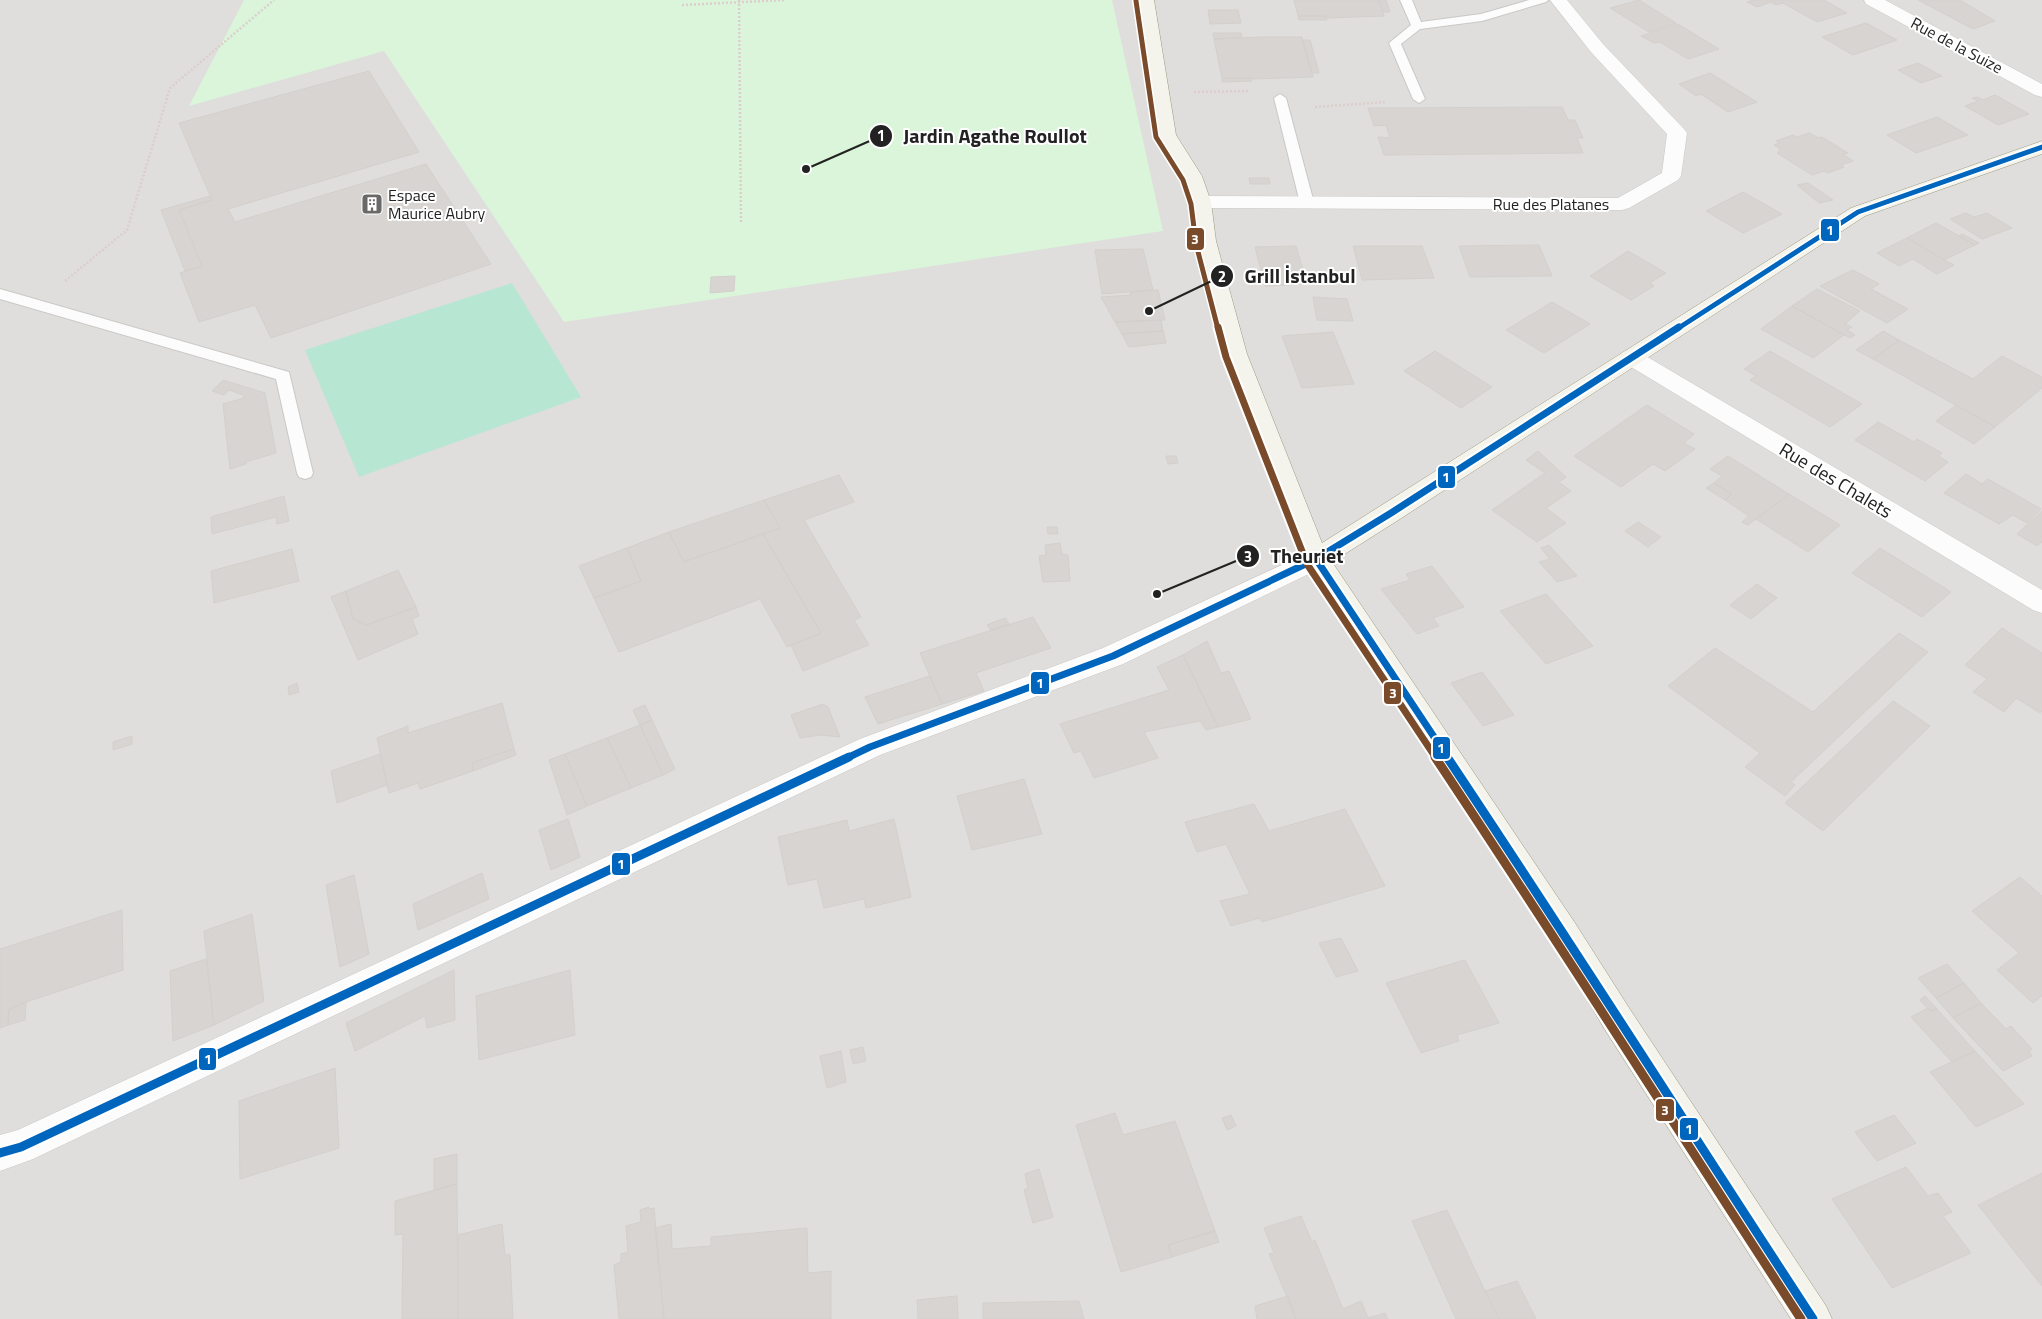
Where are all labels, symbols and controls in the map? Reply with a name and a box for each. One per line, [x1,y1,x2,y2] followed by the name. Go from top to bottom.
[1907,11,2007,79] street label: Rue de la Suize
[869,119,1097,154] callout: Jardin Agathe Roullot
[903,120,1087,151] text: Jardin Agathe Roullot
[877,124,885,147] text: 1
[388,183,485,225] place label: Espace Maurice Aubry
[360,192,384,216] building icon: Espace Maurice Aubry
[1493,192,1609,216] street label: Rue des Platanes
[1820,218,1840,242] line badge: 1
[1826,219,1834,240] text: 1
[1186,227,1205,251] line badge: 3
[1191,228,1199,249] text: 3
[1210,259,1366,294] callout: Grill İstanbul
[1244,260,1356,291] text: Grill İstanbul
[1218,265,1226,288] text: 2
[1774,434,1899,525] street label: Rue des Chalets
[1437,465,1456,489] line badge: 1
[1442,466,1450,487] text: 1
[1235,539,1353,574] callout: Theuriet
[1271,540,1343,571] text: Theuriet
[1244,545,1252,568] text: 3
[1030,671,1050,695] line badge: 1
[1036,672,1044,693] text: 1
[1383,681,1402,705] line badge: 3
[1389,682,1397,703] text: 3
[1432,736,1451,760] line badge: 1
[1437,737,1445,758] text: 1
[611,852,631,876] line badge: 1
[617,853,625,874] text: 1
[198,1047,217,1071] line badge: 1
[204,1048,212,1069] text: 1
[1655,1098,1675,1122] line badge: 3
[1661,1099,1669,1120] text: 3
[1679,1117,1699,1141] line badge: 1
[1685,1118,1693,1139] text: 1

